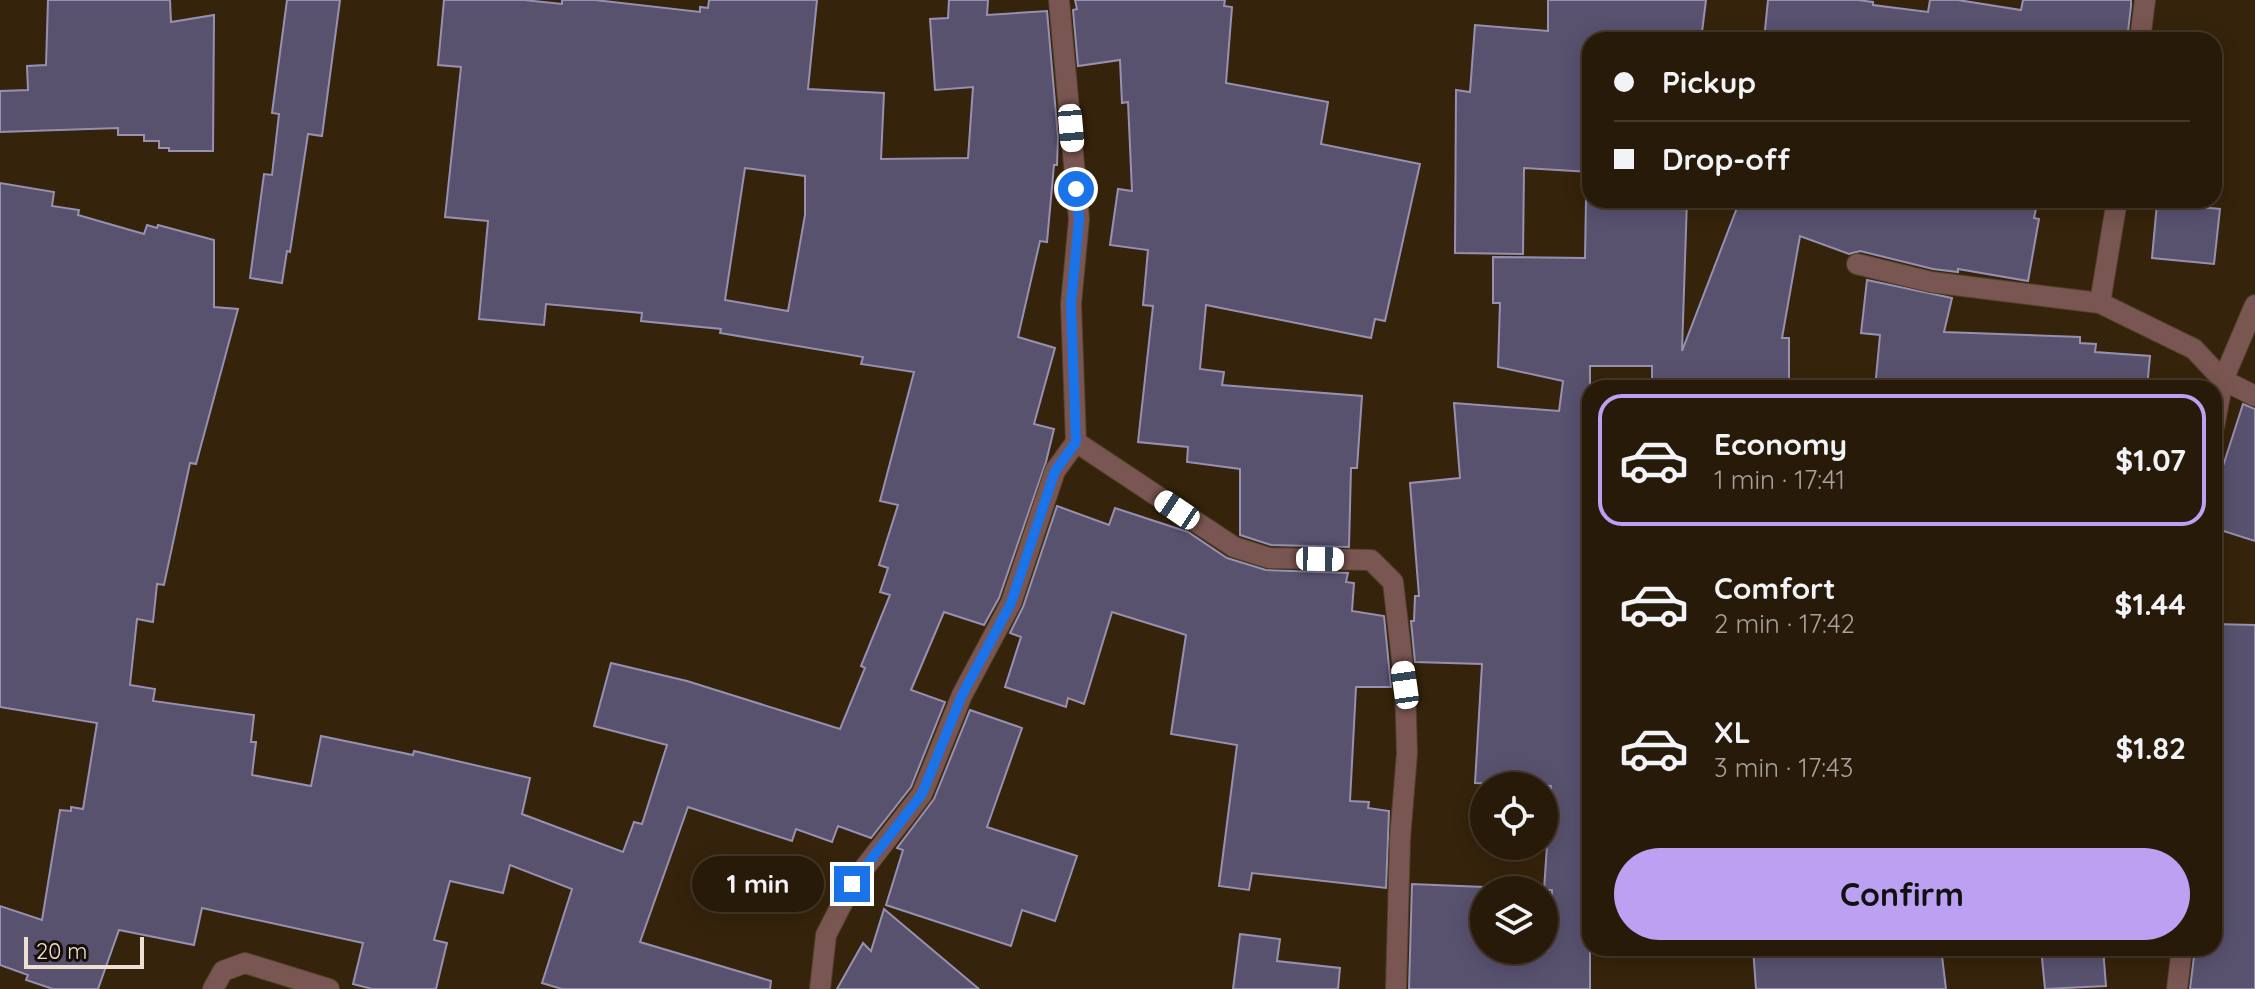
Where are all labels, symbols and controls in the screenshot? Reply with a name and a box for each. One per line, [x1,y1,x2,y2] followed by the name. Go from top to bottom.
[1662,63,1756,101] text: Pickup
[1057,103,1085,153] car
[1662,140,1790,178] text: Drop-off
[1058,171,1094,207] route start
[1618,424,1690,496] icon: car
[1714,425,1847,463] text: Economy
[2115,441,2186,479] text: $1.07
[1714,463,1845,496] text: 1 min · 17:41
[1150,487,1204,533] car
[1296,547,1344,571] car
[1618,568,1690,640] icon: car
[1714,569,1835,607] text: Comfort
[2115,585,2186,623] text: $1.44
[1714,607,1855,640] text: 2 min · 17:42
[1390,660,1420,710] car
[1618,712,1690,784] icon: car
[1714,713,1751,751] text: XL
[2115,729,2186,767] text: $1.82
[1714,751,1853,784] text: 3 min · 17:43
[1470,772,1558,964] map controls
[1470,772,1558,860] button: locate
[1614,848,2190,940] button: Confirm
[692,856,824,912] callout: 1 min
[834,866,870,902] route end
[727,867,790,900] text: 1 min
[1470,876,1558,964] button: layers
[24,933,144,969] scale bar
[36,937,87,965] text: 20 m

